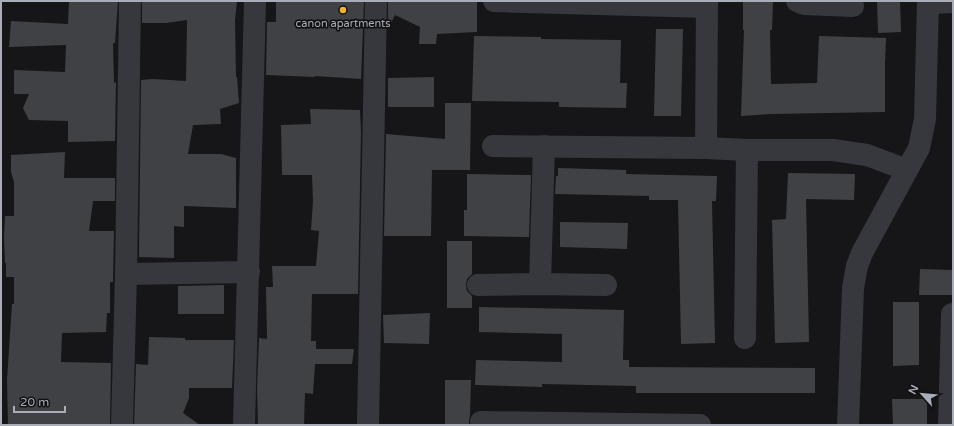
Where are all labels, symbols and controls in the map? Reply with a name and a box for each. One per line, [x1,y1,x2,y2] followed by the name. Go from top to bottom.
[338,5,348,15] marker: canon apartments
[295,17,391,30] place label: canon apartments
[902,374,942,414] north arrow
[906,383,921,397] text: N
[14,388,65,414] scale bar
[20,395,49,409] text: 20 m

